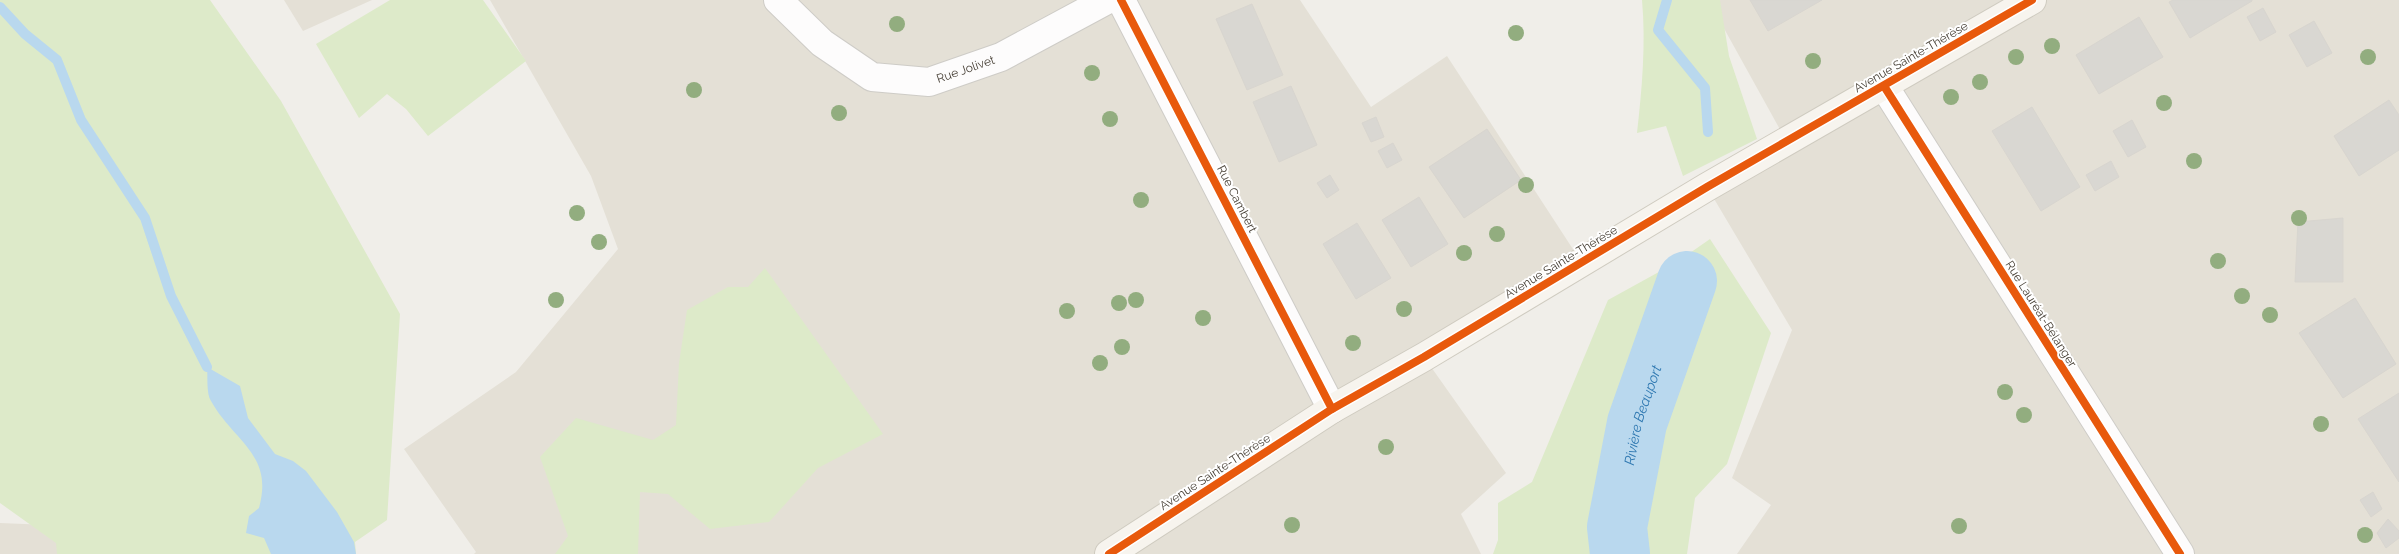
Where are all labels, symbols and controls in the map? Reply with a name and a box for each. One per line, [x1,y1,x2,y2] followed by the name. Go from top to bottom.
[1852,19,1970,95] street label: Avenue Sainte-Thérèse
[935,53,997,86] street label: Rue Jolivet
[1214,163,1260,235] street label: Rue Cambert
[1502,223,1620,301] street label: Avenue Sainte-Thérèse
[2003,258,2080,370] street label: Rue Lauréat-Bélanger
[1621,363,1665,466] water label: Rivière Beauport
[1157,431,1273,513] street label: Avenue Sainte-Thérèse

